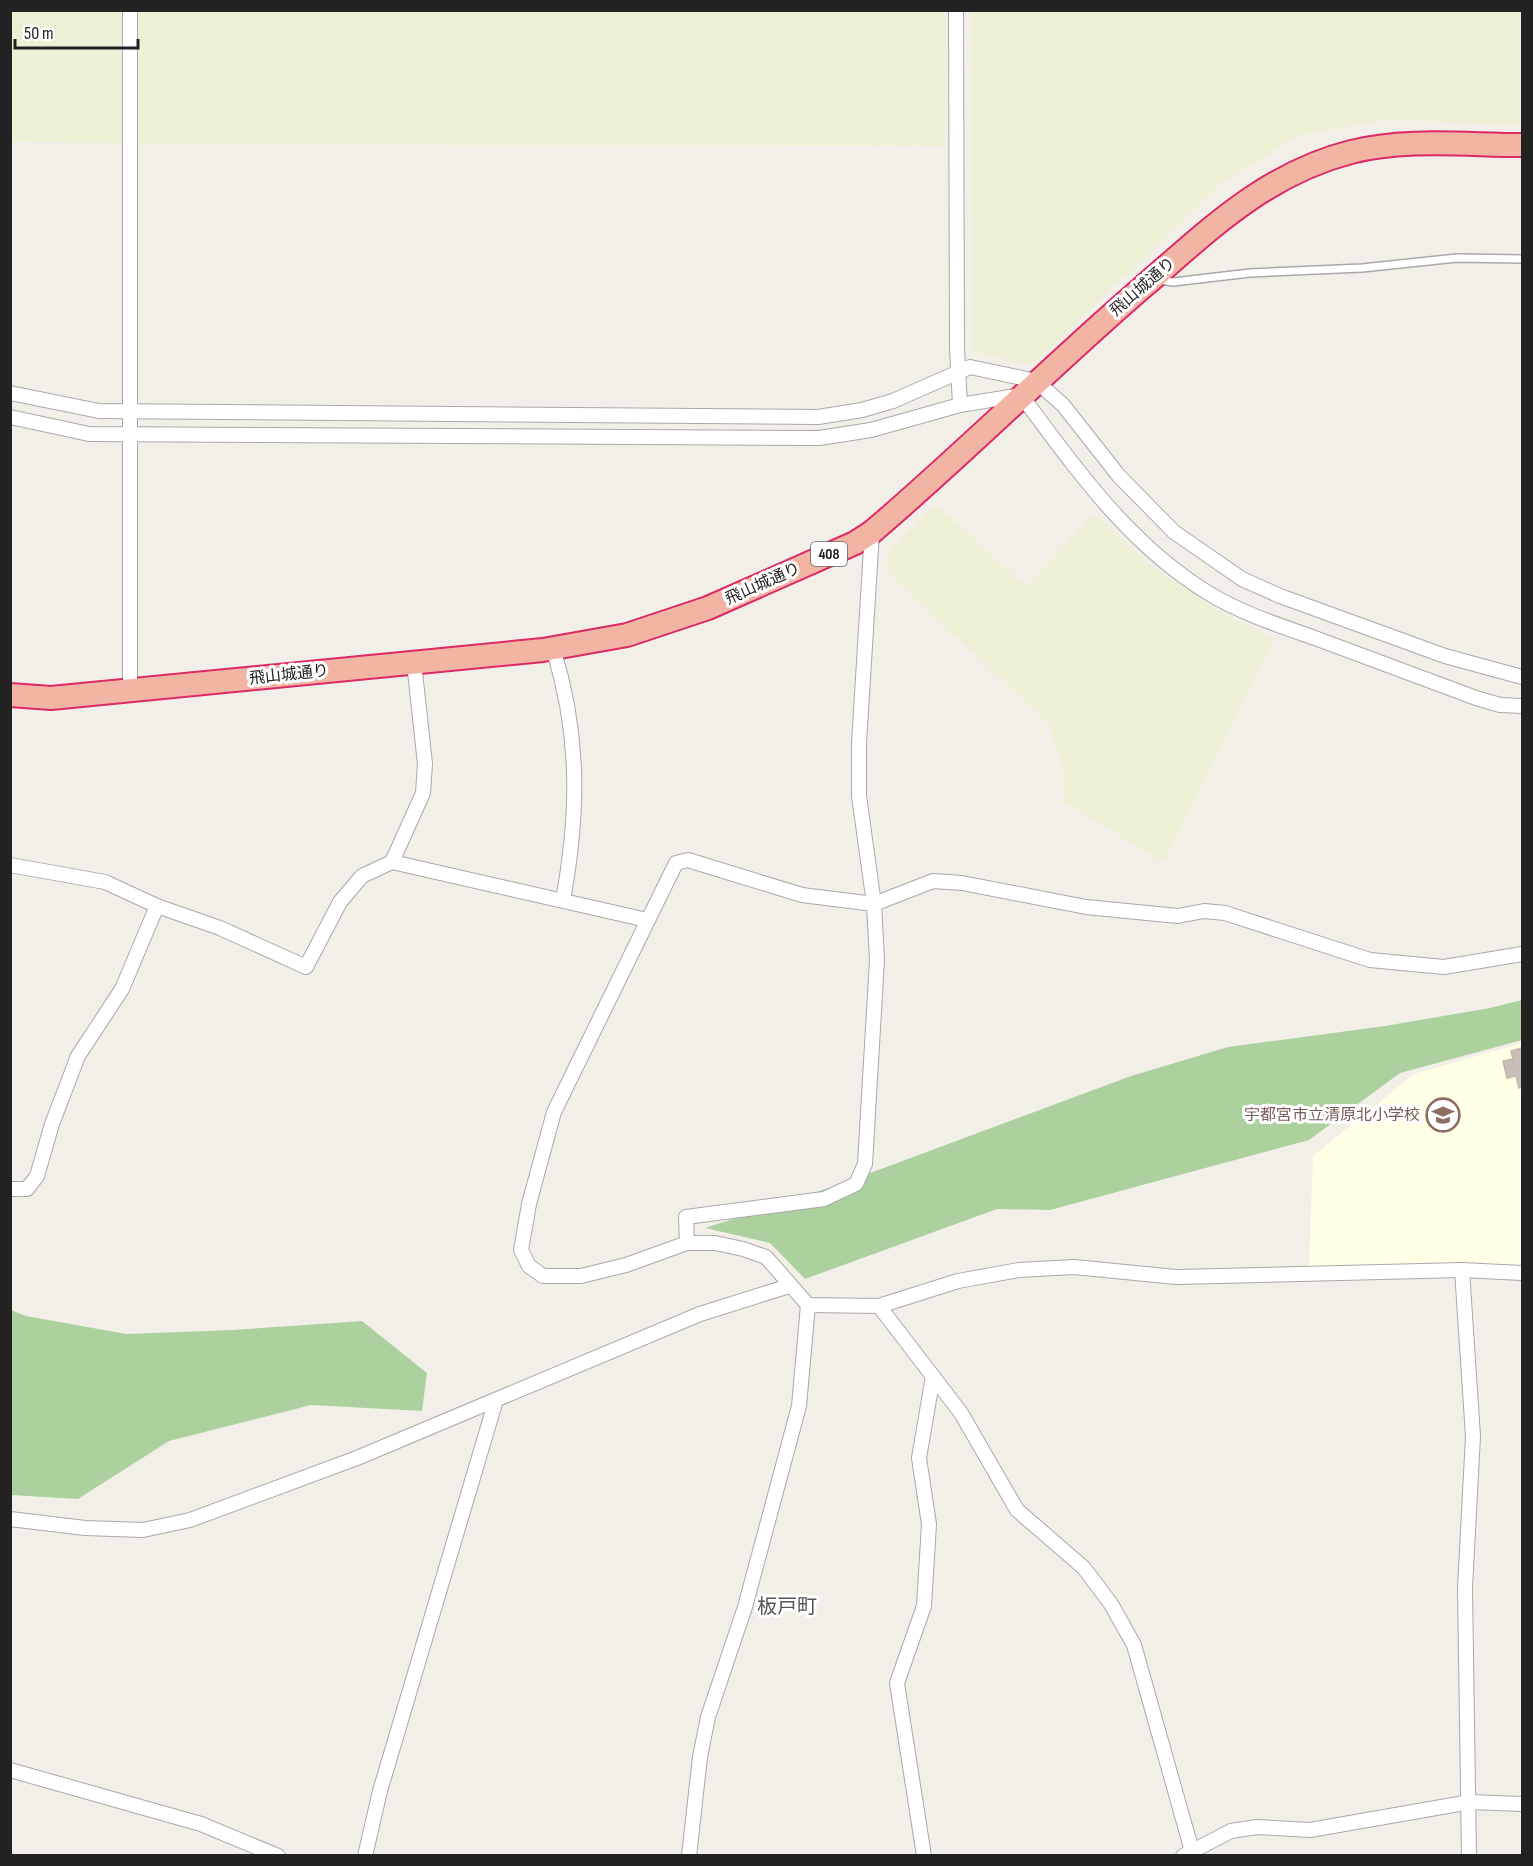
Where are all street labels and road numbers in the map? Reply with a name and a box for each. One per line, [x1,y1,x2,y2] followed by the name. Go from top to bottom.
[1107,254,1179,320] street label: 飛山城通り
[811,542,847,566] road number: 408
[723,559,803,609] street label: 飛山城通り
[248,661,330,689] street label: 飛山城通り

